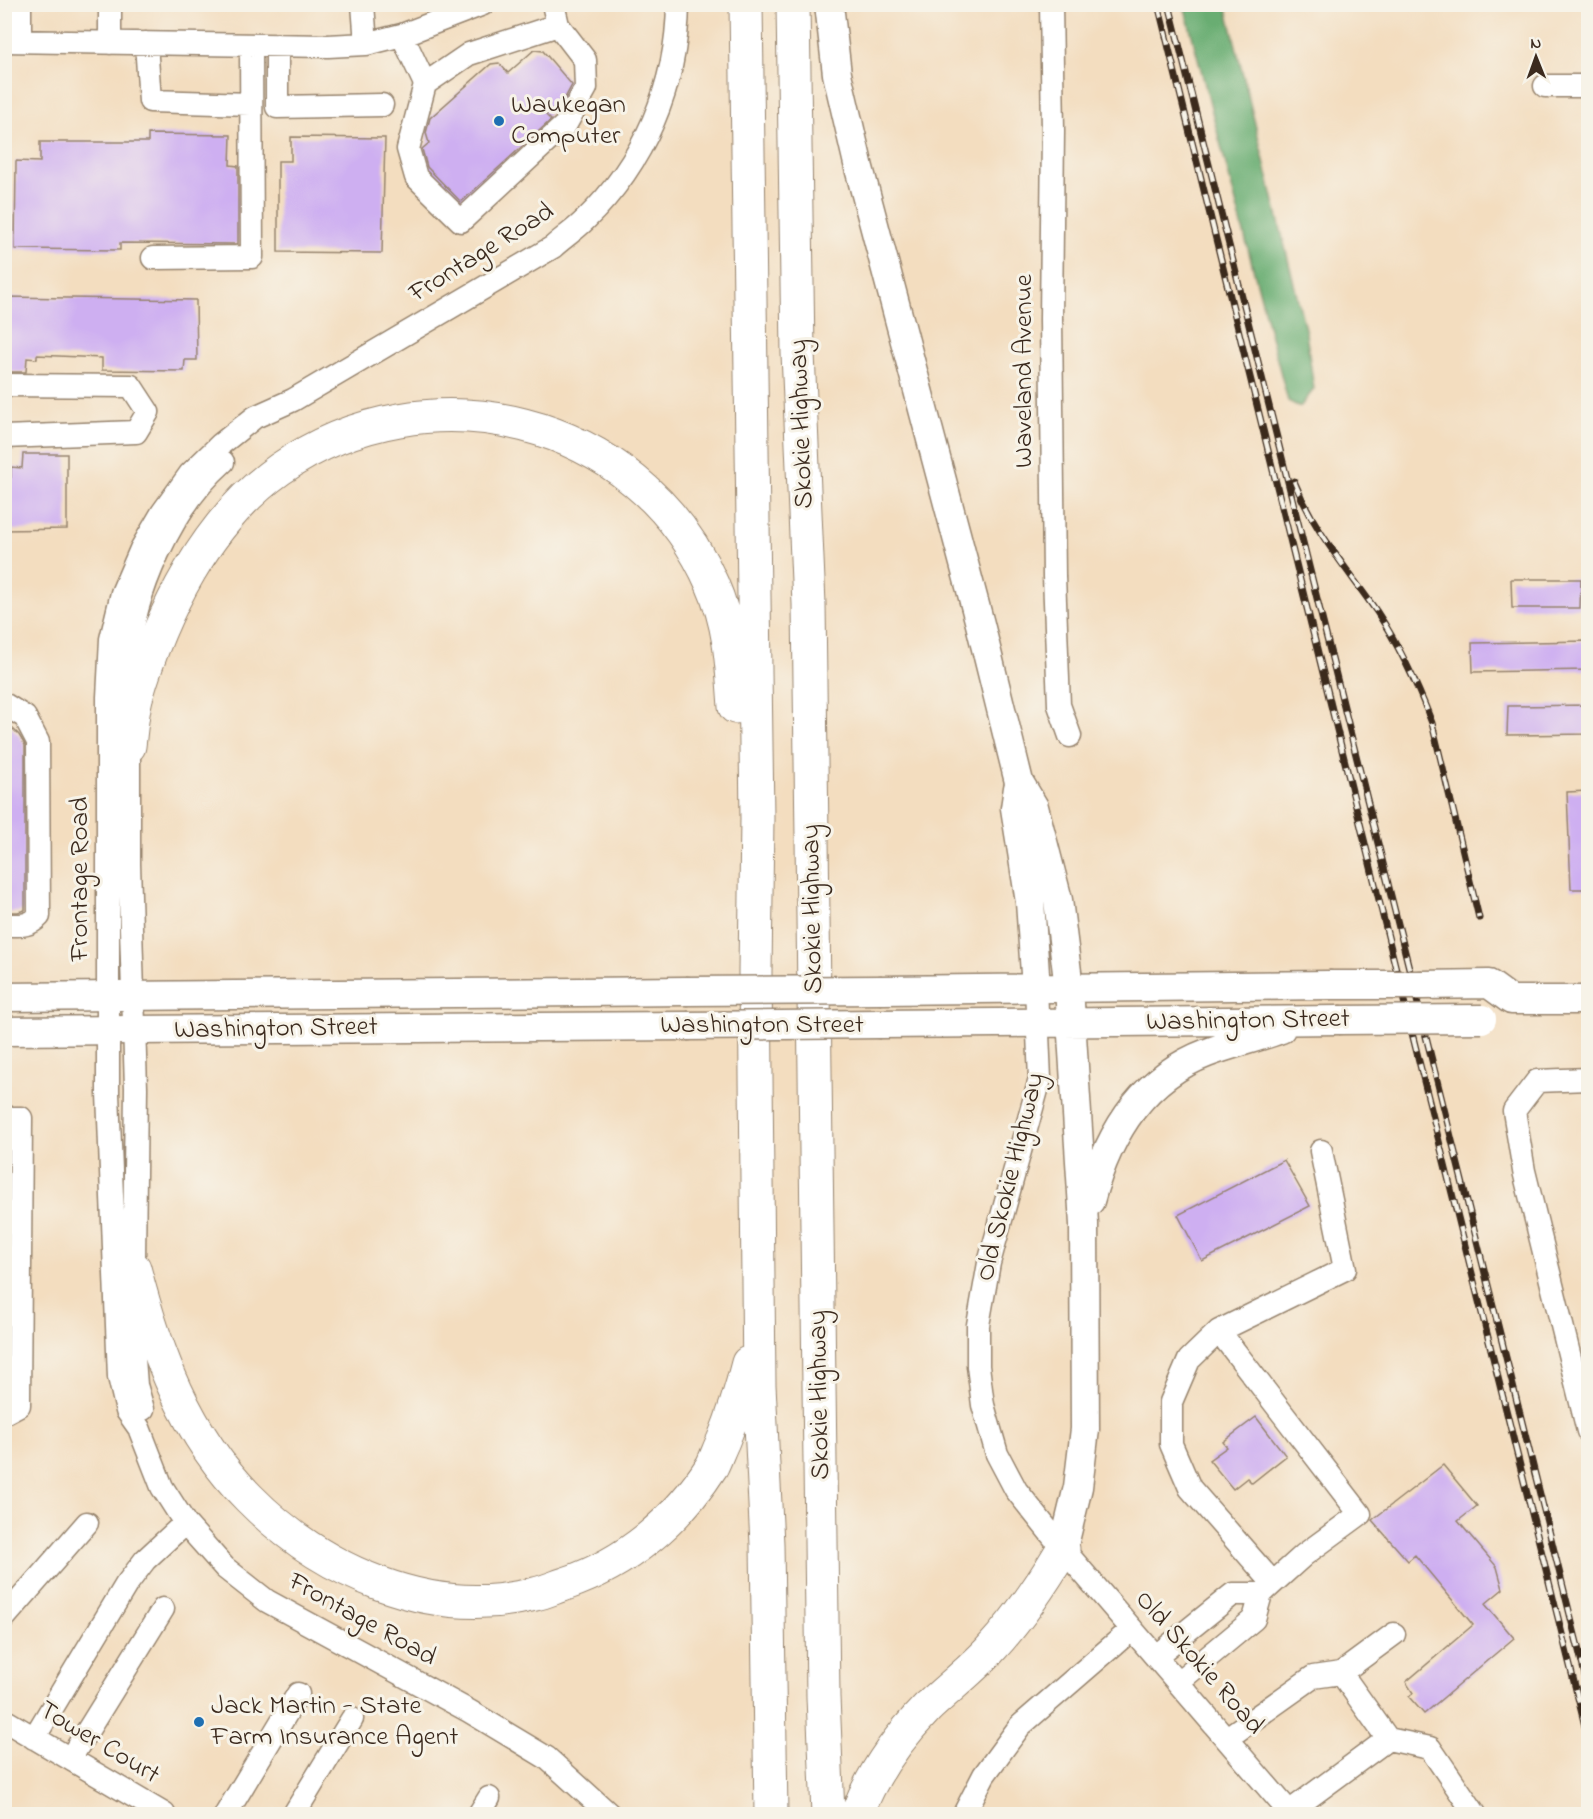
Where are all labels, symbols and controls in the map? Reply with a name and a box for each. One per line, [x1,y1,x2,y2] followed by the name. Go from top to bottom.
[1506,27,1566,87] north arrow
[1530,32,1542,56] text: N
[511,86,626,156] place label: Waukegan Computer
[492,114,506,128] marker: Waukegan Computer
[401,193,562,314] street label: Frontage Road
[1005,273,1044,468] street label: Waveland Avenue
[780,339,824,509] street label: Skokie Highway
[61,797,100,962] street label: Frontage Road
[792,824,834,994] street label: Skokie Highway
[1146,1000,1350,1042] street label: Washington Street
[660,1006,864,1045] street label: Washington Street
[174,1008,378,1050] street label: Washington Street
[966,1069,1056,1285] street label: Old Skokie Highway
[799,1310,841,1480] street label: Skokie Highway
[280,1563,443,1677] street label: Frontage Road
[1125,1582,1273,1744] street label: Old Skokie Road
[210,1687,458,1757] place label: Jack Martin - State Farm Insurance Agent
[31,1692,167,1794] street label: Tower Court
[192,1715,206,1729] marker: Jack Martin - State Farm Insurance Agent

